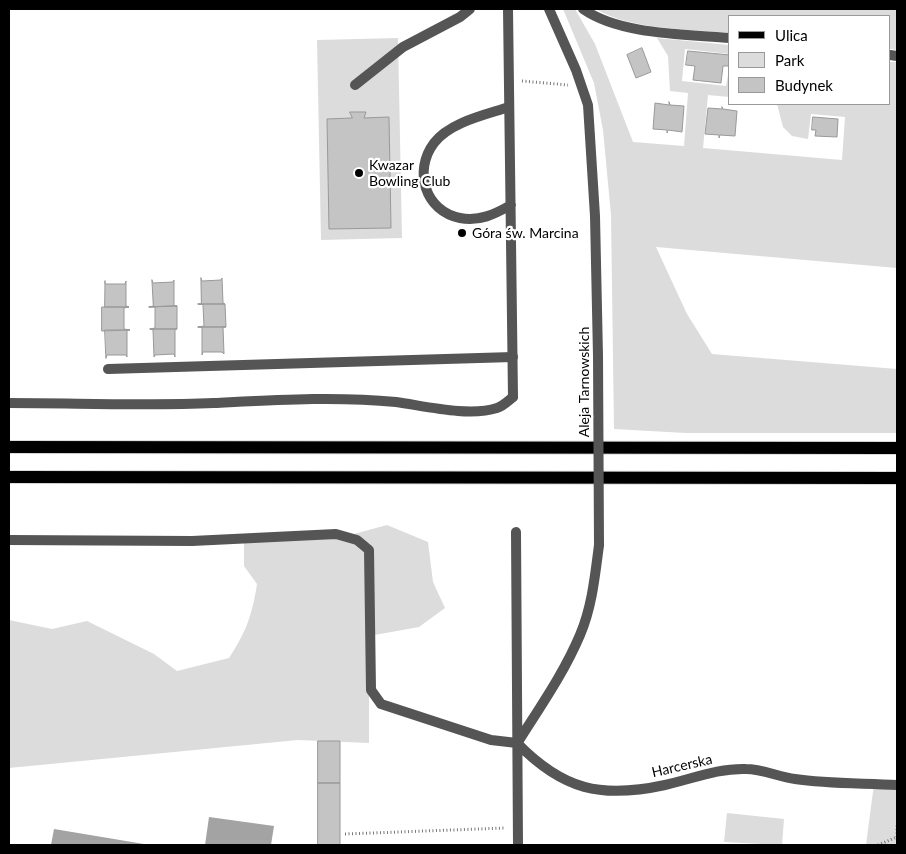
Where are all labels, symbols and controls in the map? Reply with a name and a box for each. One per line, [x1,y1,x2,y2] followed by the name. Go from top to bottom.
[728,15,891,105] legend
[775,26,808,44] text: Ulica
[775,51,804,69] text: Park
[775,76,833,94] text: Budynek
[369,157,450,190] place label: Kwazar Bowling Club
[353,167,365,179] marker: Kwazar Bowling Club
[472,225,579,241] place label: Góra św. Marcina
[456,227,468,239] marker: Góra św. Marcina
[576,327,592,437] street label: Aleja Tarnowskich
[650,751,714,781] street label: Harcerska

